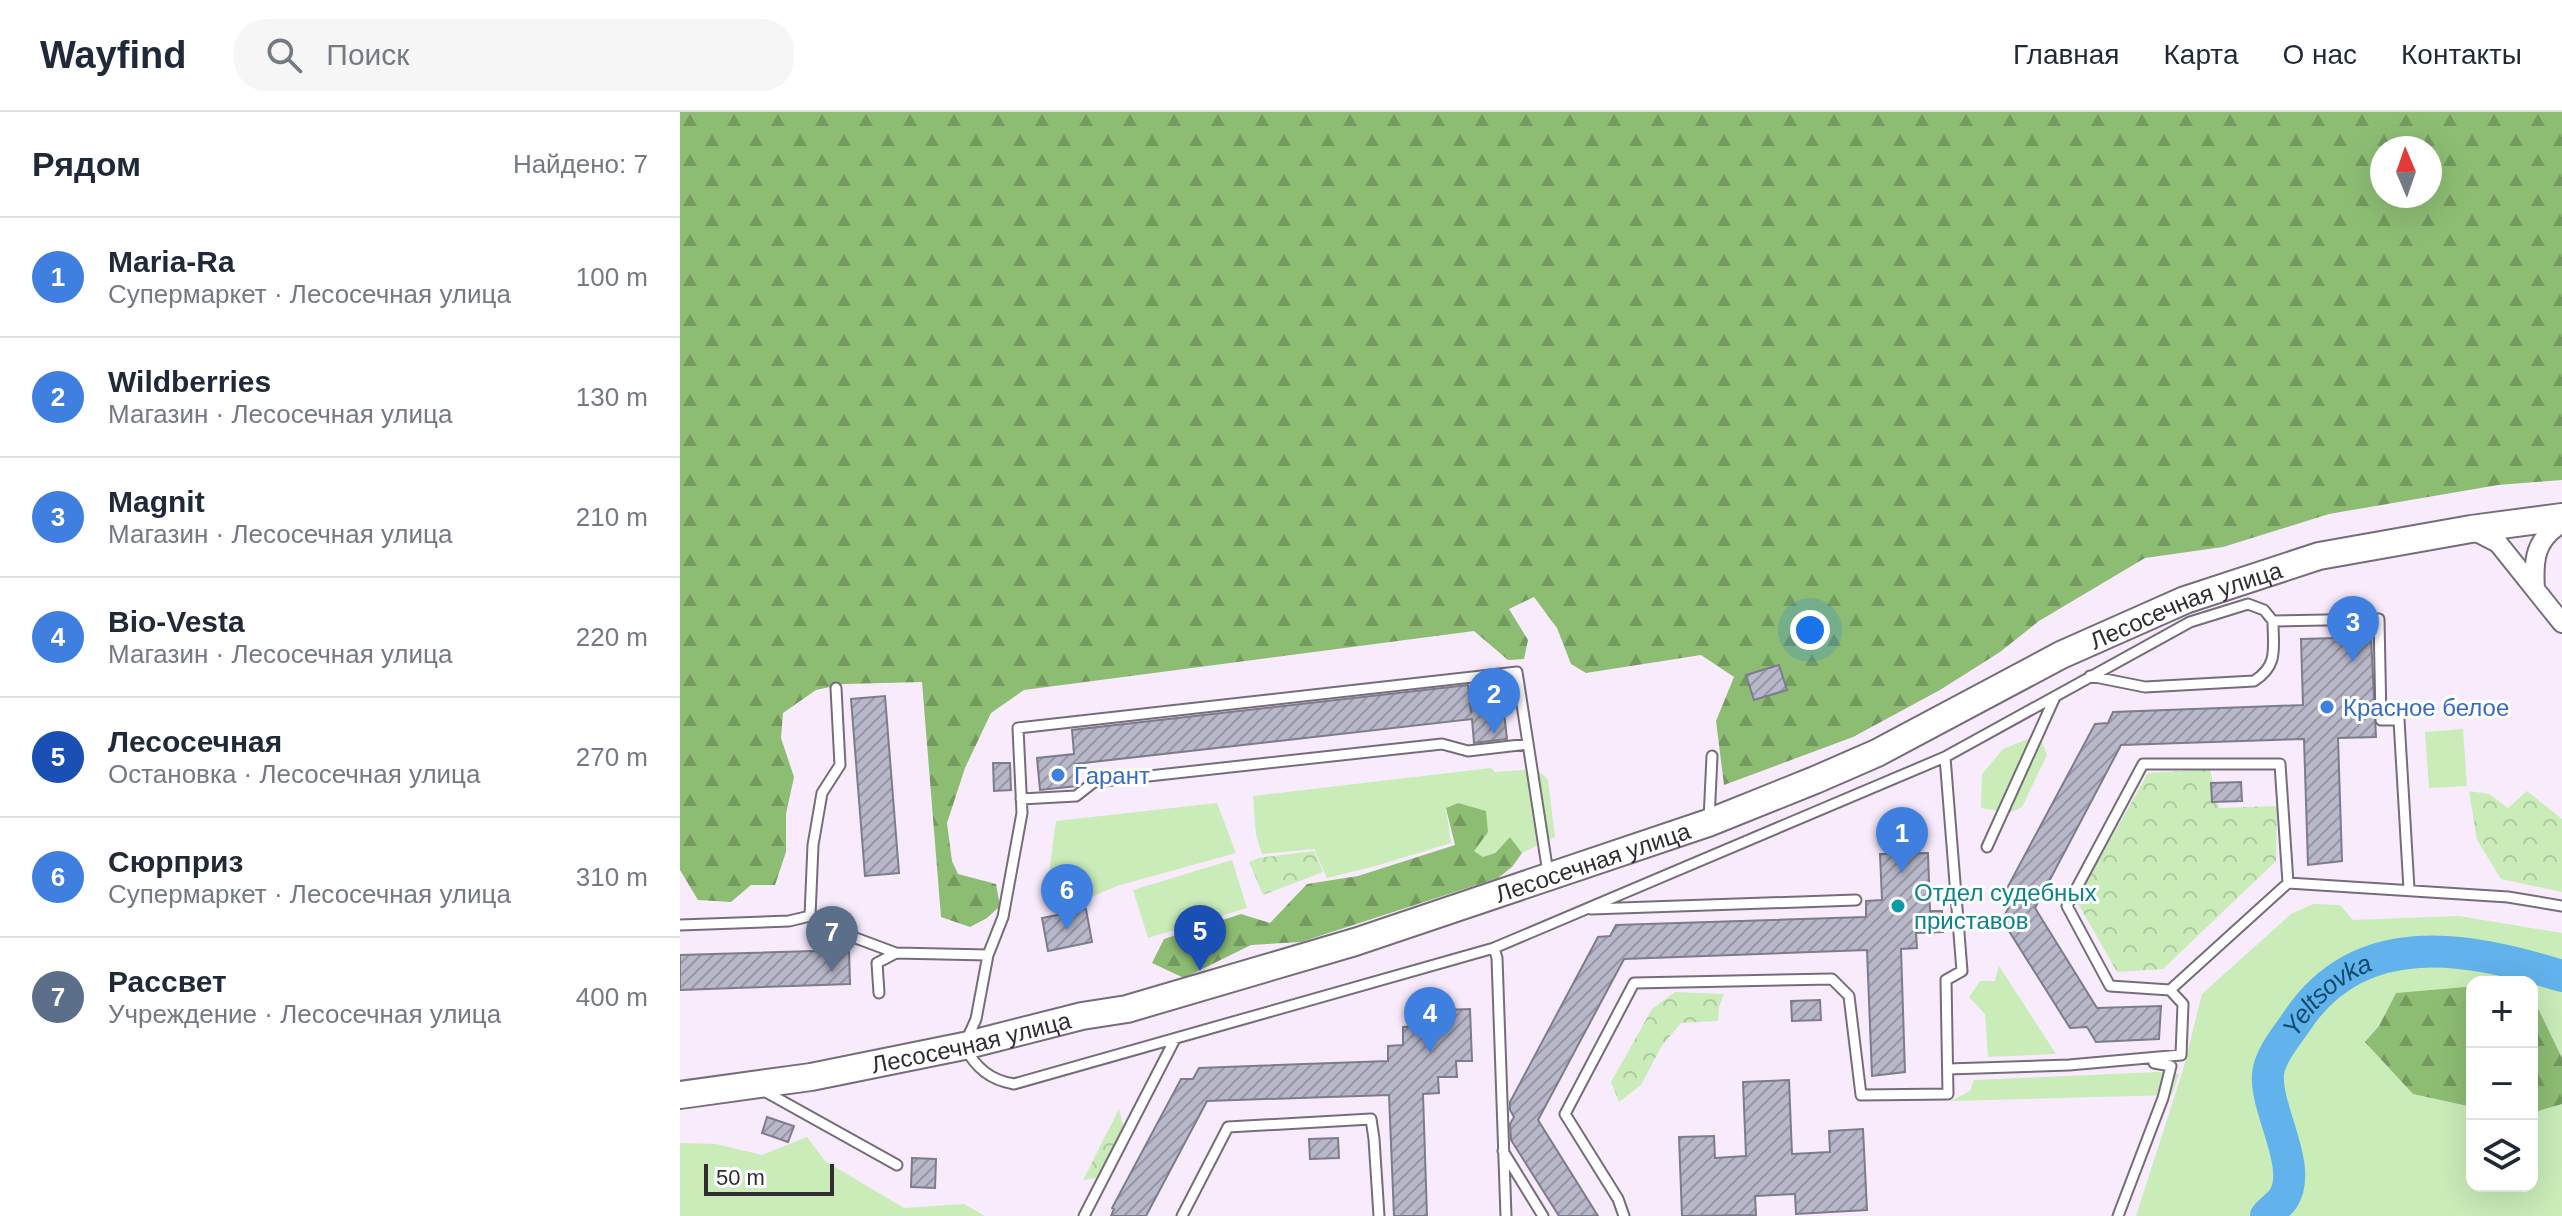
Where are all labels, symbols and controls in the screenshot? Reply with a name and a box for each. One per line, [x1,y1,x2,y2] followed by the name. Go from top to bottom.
[234,19,794,91] search box
[262,33,306,77] icon: search
[40,34,186,76] text: Wayfind
[326,38,410,71] text: Поиск
[2013,39,2120,70] text: Главная
[2164,39,2238,70] text: Карта
[2282,39,2357,70] text: О нас
[2401,39,2522,70] text: Контакты
[2370,136,2442,208] north arrow
[32,145,141,183] text: Рядом
[513,149,648,179] text: Найдено: 7
[108,245,235,278] text: Maria-Ra
[51,262,65,292] text: 1
[576,262,648,292] text: 100 m
[108,279,511,309] text: Супермаркет · Лесосечная улица
[108,365,271,398] text: Wildberries
[51,382,65,412] text: 2
[576,382,648,412] text: 130 m
[108,399,452,429] text: Магазин · Лесосечная улица
[108,485,205,518] text: Magnit
[51,502,65,532] text: 3
[576,502,648,532] text: 210 m
[108,519,452,549] text: Магазин · Лесосечная улица
[2085,555,2286,654] street label: Лесосечная улица
[2327,596,2379,662] pin: 3
[108,605,245,638] text: Bio-Vesta
[1790,610,1830,650] your location
[51,622,65,652] text: 4
[576,622,648,652] text: 220 m
[108,639,452,669] text: Магазин · Лесосечная улица
[1468,668,1520,734] pin: 2
[2343,694,2509,721] place label: Красное белое
[2318,698,2336,716] marker: Красное белое
[108,725,282,758] text: Лесосечная
[51,742,65,772] text: 5
[576,742,648,772] text: 270 m
[108,759,480,789] text: Остановка · Лесосечная улица
[1074,762,1150,789] place label: Гарант
[1049,766,1067,784] marker: Гарант
[1876,807,1928,873] pin: 1
[1492,816,1694,907] street label: Лесосечная улица
[108,845,243,878] text: Сюрприз
[51,862,65,892] text: 6
[576,862,648,892] text: 310 m
[1041,864,1093,930] pin: 6
[108,879,511,909] text: Супермаркет · Лесосечная улица
[1914,879,2097,934] place label: Отдел судебных приставов
[1889,897,1907,915] marker: Отдел судебных приставов
[1174,905,1226,971] pin: 5
[806,906,858,972] pin: 7
[2276,948,2376,1042] water label: Yeltsovka
[108,965,227,998] text: Рассвет
[2466,976,2538,1192] map controls
[2466,976,2538,1048] button: +
[51,982,65,1012] text: 7
[576,982,648,1012] text: 400 m
[1404,987,1456,1053] pin: 4
[108,999,501,1029] text: Учреждение · Лесосечная улица
[869,1006,1074,1078] street label: Лесосечная улица
[2466,1048,2538,1120] button: −
[2466,1120,2538,1192] button: layers
[704,1160,834,1196] scale bar
[716,1165,765,1190] text: 50 m

